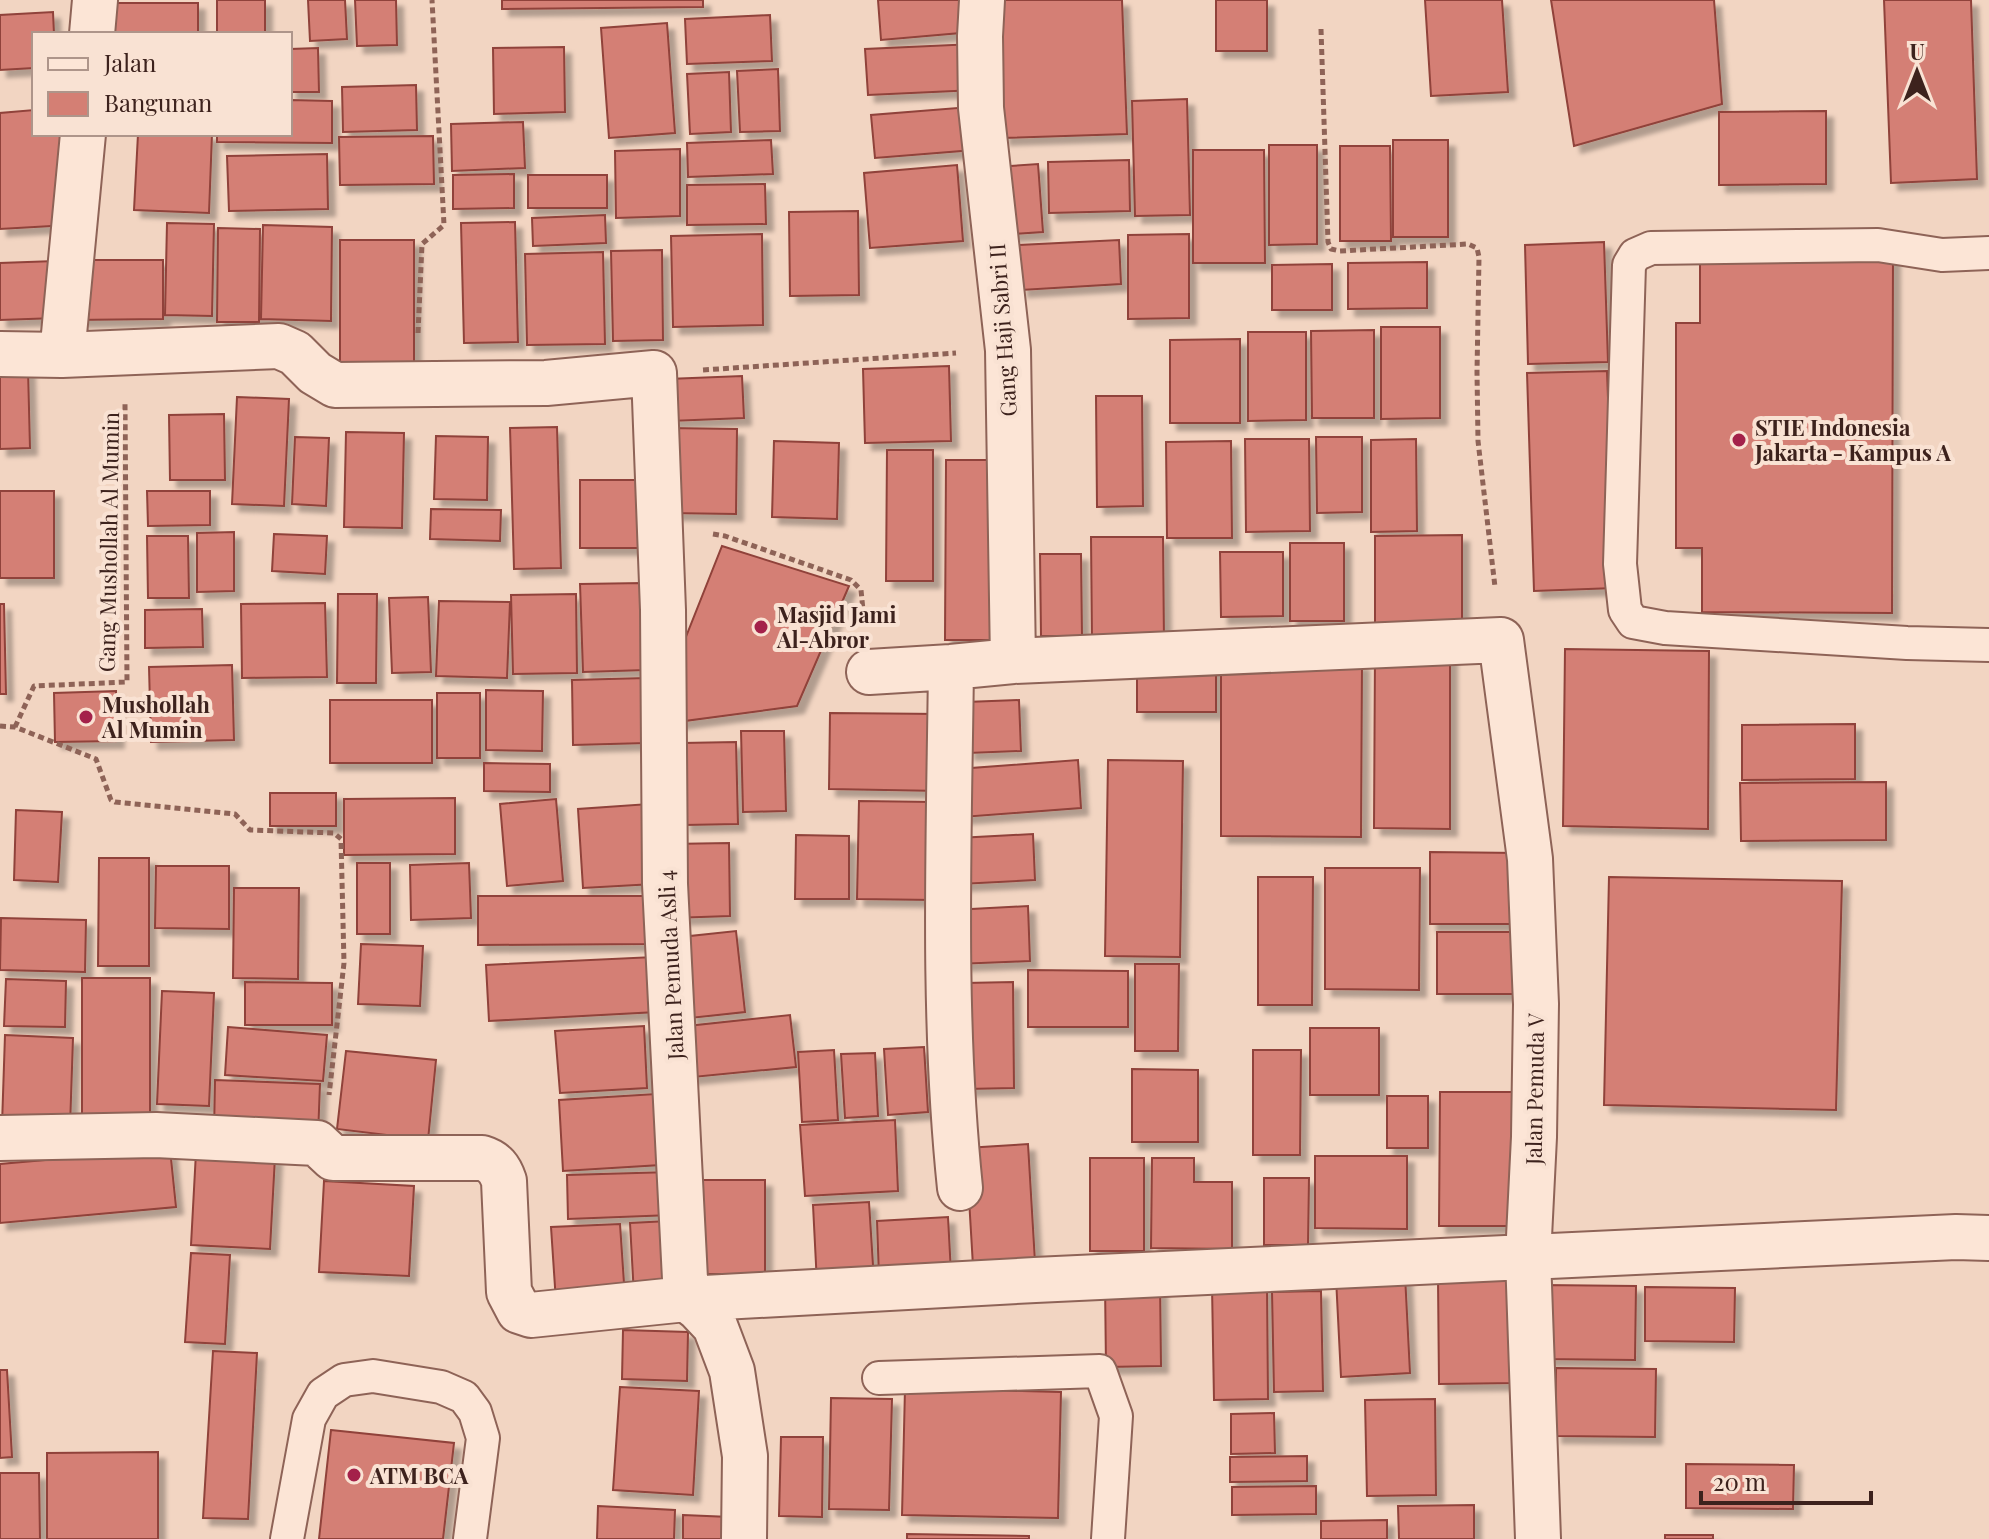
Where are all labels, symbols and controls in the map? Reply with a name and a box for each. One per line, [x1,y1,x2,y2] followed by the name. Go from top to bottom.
[32,32,292,136] legend
[1877,32,1957,112] north arrow
[1909,36,1925,66] text: U
[103,46,156,78] text: Jalan
[104,86,212,118] text: Bangunan
[981,242,1023,418] street label: Gang Haji Sabri II
[91,412,125,672] street label: Gang Mushollah Al Mumin
[1754,412,1951,467] place label: STIE Indonesia Jakarta - Kampus A
[1730,431,1748,449] marker: STIE Indonesia Jakarta - Kampus A
[776,599,896,654] place label: Masjid Jami Al-Abror
[752,618,770,636] marker: Masjid Jami Al-Abror
[101,689,210,744] place label: Mushollah Al Mumin
[77,708,95,726] marker: Mushollah Al Mumin
[650,869,690,1062] street label: Jalan Pemuda Asli 4
[1518,1012,1550,1166] street label: Jalan Pemuda V
[1701,1455,1871,1505] scale bar
[369,1460,469,1490] place label: ATM BCA
[1713,1465,1766,1497] text: 20 m
[345,1466,363,1484] marker: ATM BCA

